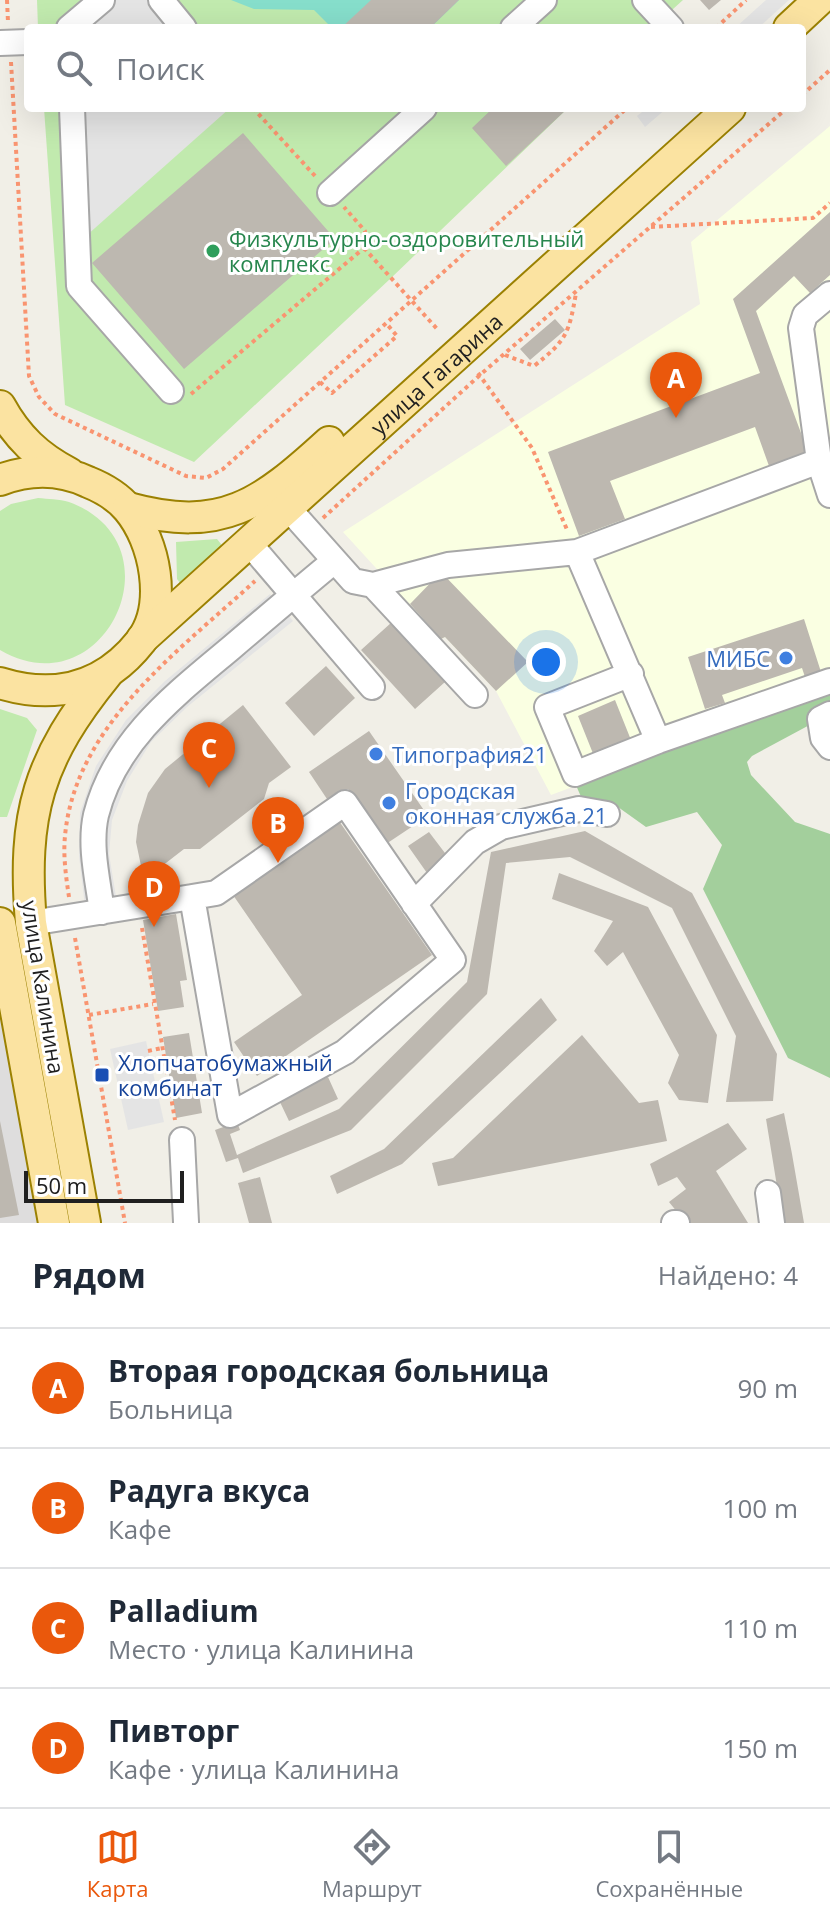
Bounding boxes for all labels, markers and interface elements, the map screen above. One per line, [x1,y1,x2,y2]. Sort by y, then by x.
search box [24,24,806,112]
icon: search [52,46,96,90]
text: Поиск [116,48,205,89]
place label: Физкультурно-оздоровительный комплекс [229,223,584,278]
marker: Физкультурно-оздоровительный комплекс [204,242,222,260]
street label: улица Гагарина [363,306,508,441]
pin: A [650,352,702,418]
your location [526,642,566,682]
place label: МИБС [706,643,770,673]
marker: МИБС [777,649,795,667]
pin: C [183,722,235,788]
place label: Типография21 [392,739,547,769]
marker: Типография21 [367,745,385,763]
place label: Городская оконная служба 21 [405,775,607,830]
marker: Городская оконная служба 21 [380,794,398,812]
pin: B [252,797,304,863]
pin: D [128,861,180,927]
street label: улица Калинина [15,898,73,1076]
place label: Хлопчатобумажный комбинат [118,1047,333,1102]
marker: Хлопчатобумажный комбинат [93,1066,111,1084]
scale bar [24,1167,184,1203]
text: 50 m [36,1170,87,1200]
text: Рядом [32,1252,146,1298]
text: Найдено: 4 [658,1257,798,1293]
text: Вторая городская больница [108,1350,549,1391]
text: A [49,1370,67,1406]
text: 90 m [737,1370,798,1406]
text: Больница [108,1391,233,1427]
text: Радуга вкуса [108,1470,310,1511]
text: B [49,1490,67,1526]
text: 100 m [723,1490,798,1526]
text: Кафе [108,1511,172,1547]
text: Palladium [108,1590,259,1631]
text: C [50,1610,66,1646]
text: 110 m [723,1610,798,1646]
text: Место · улица Калинина [108,1631,414,1667]
text: Пивторг [108,1710,239,1751]
text: D [48,1730,68,1766]
text: 150 m [723,1730,798,1766]
text: Кафе · улица Калинина [108,1751,399,1787]
tab: Карта [87,1825,148,1903]
tab: Маршрут [322,1825,422,1903]
tab: Сохранённые [596,1825,743,1903]

